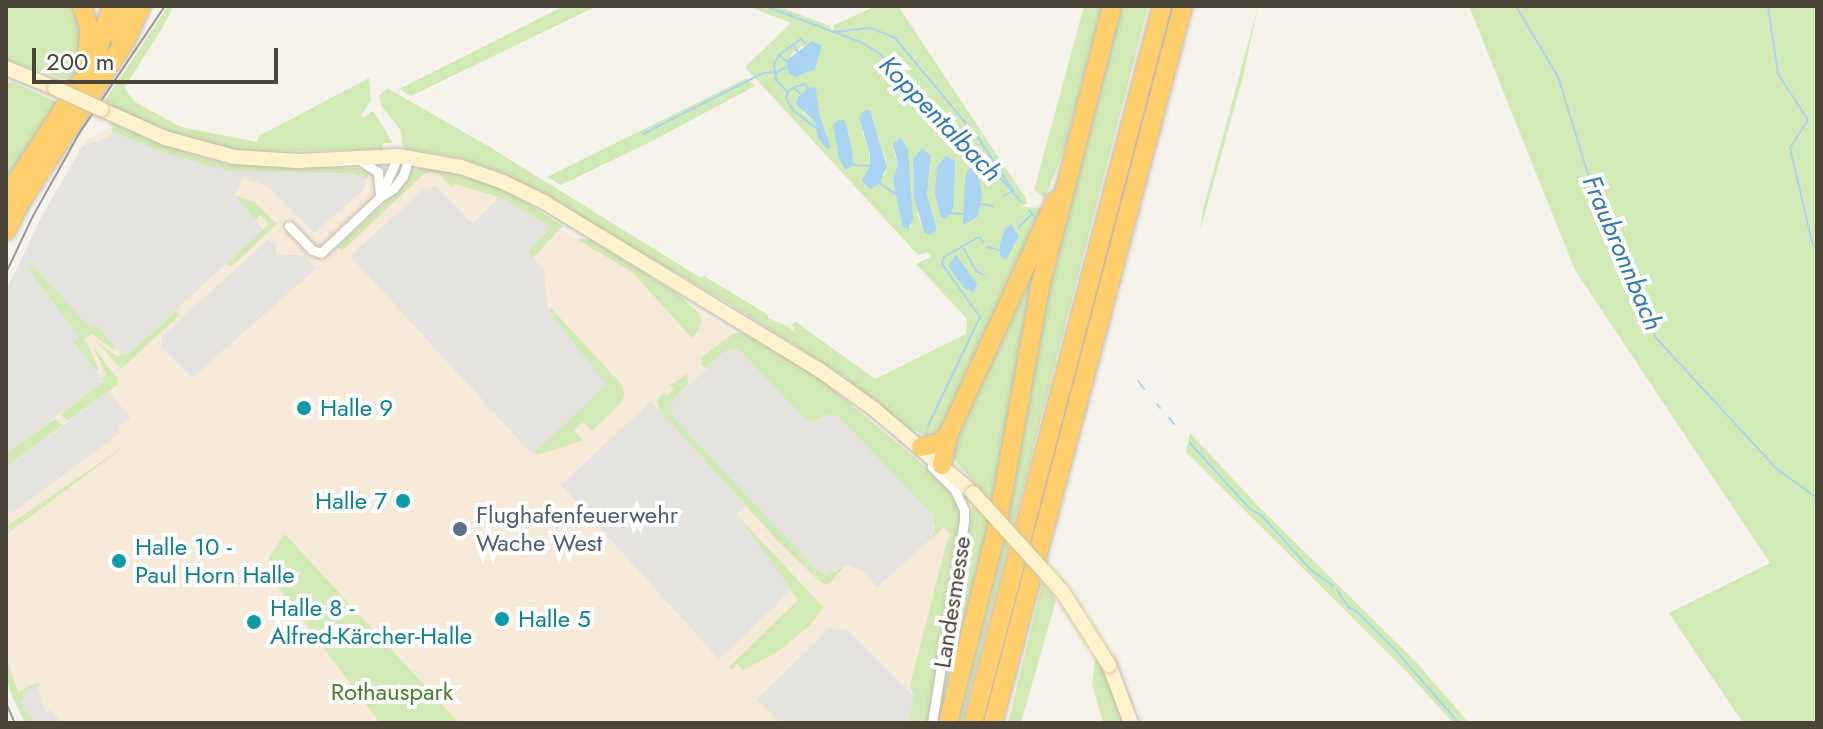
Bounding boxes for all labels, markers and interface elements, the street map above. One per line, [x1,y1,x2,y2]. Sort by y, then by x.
scale bar [36,32,282,82]
text: 200 m [46,44,114,79]
water label: Koppentalbach [872,50,1008,188]
water label: Fraubronnbach [1575,171,1669,335]
place label: Halle 9 [320,394,393,422]
marker: Halle 9 [295,399,313,417]
place label: Halle 7 [315,487,387,515]
marker: Halle 7 [394,492,412,510]
place label: Flughafenfeuerwehr Wache West [476,501,678,557]
marker: Flughafenfeuerwehr Wache West [451,520,469,538]
place label: Halle 10 - Paul Horn Halle [135,533,295,589]
street label: Landesmesse [927,534,977,670]
marker: Halle 10 - Paul Horn Halle [110,552,128,570]
place label: Halle 8 - Alfred-Kärcher-Halle [270,594,472,650]
place label: Halle 5 [518,605,591,633]
marker: Halle 5 [493,610,511,628]
marker: Halle 8 - Alfred-Kärcher-Halle [245,613,263,631]
park label: Rothauspark [331,678,453,706]

